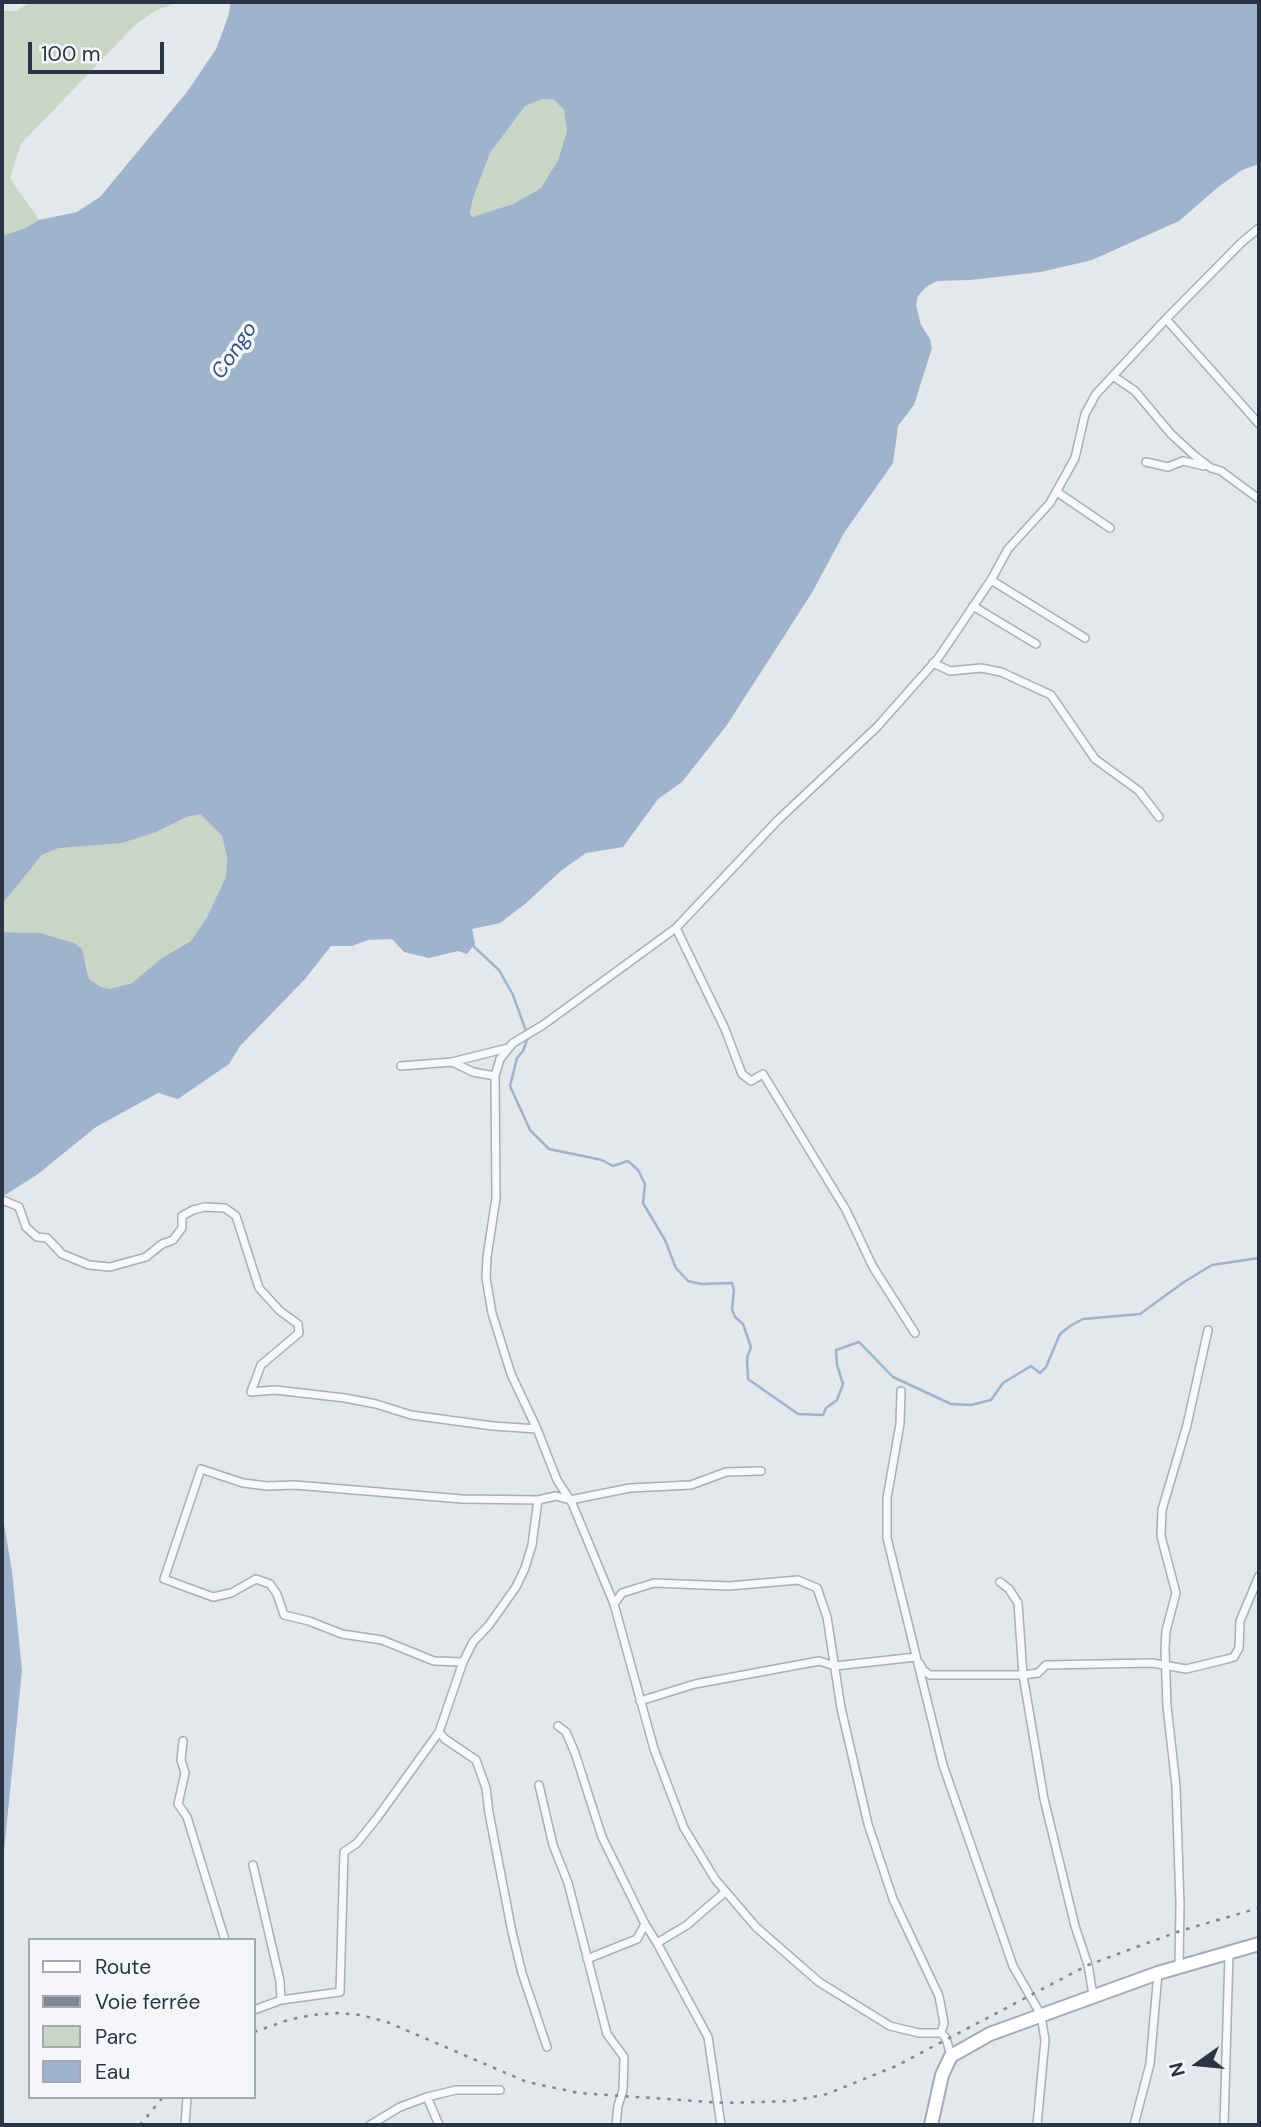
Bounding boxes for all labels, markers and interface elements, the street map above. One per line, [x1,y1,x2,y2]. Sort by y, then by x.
scale bar [32,28,168,72]
text: 100 m [41,40,101,68]
water label: Congo [207,318,263,384]
legend [28,1938,256,2099]
text: Route [95,1953,151,1981]
text: Voie ferrée [95,1988,200,2016]
text: Parc [95,2023,138,2051]
north arrow [1163,2029,1233,2099]
text: Eau [95,2058,130,2086]
text: N [1163,2060,1191,2080]

